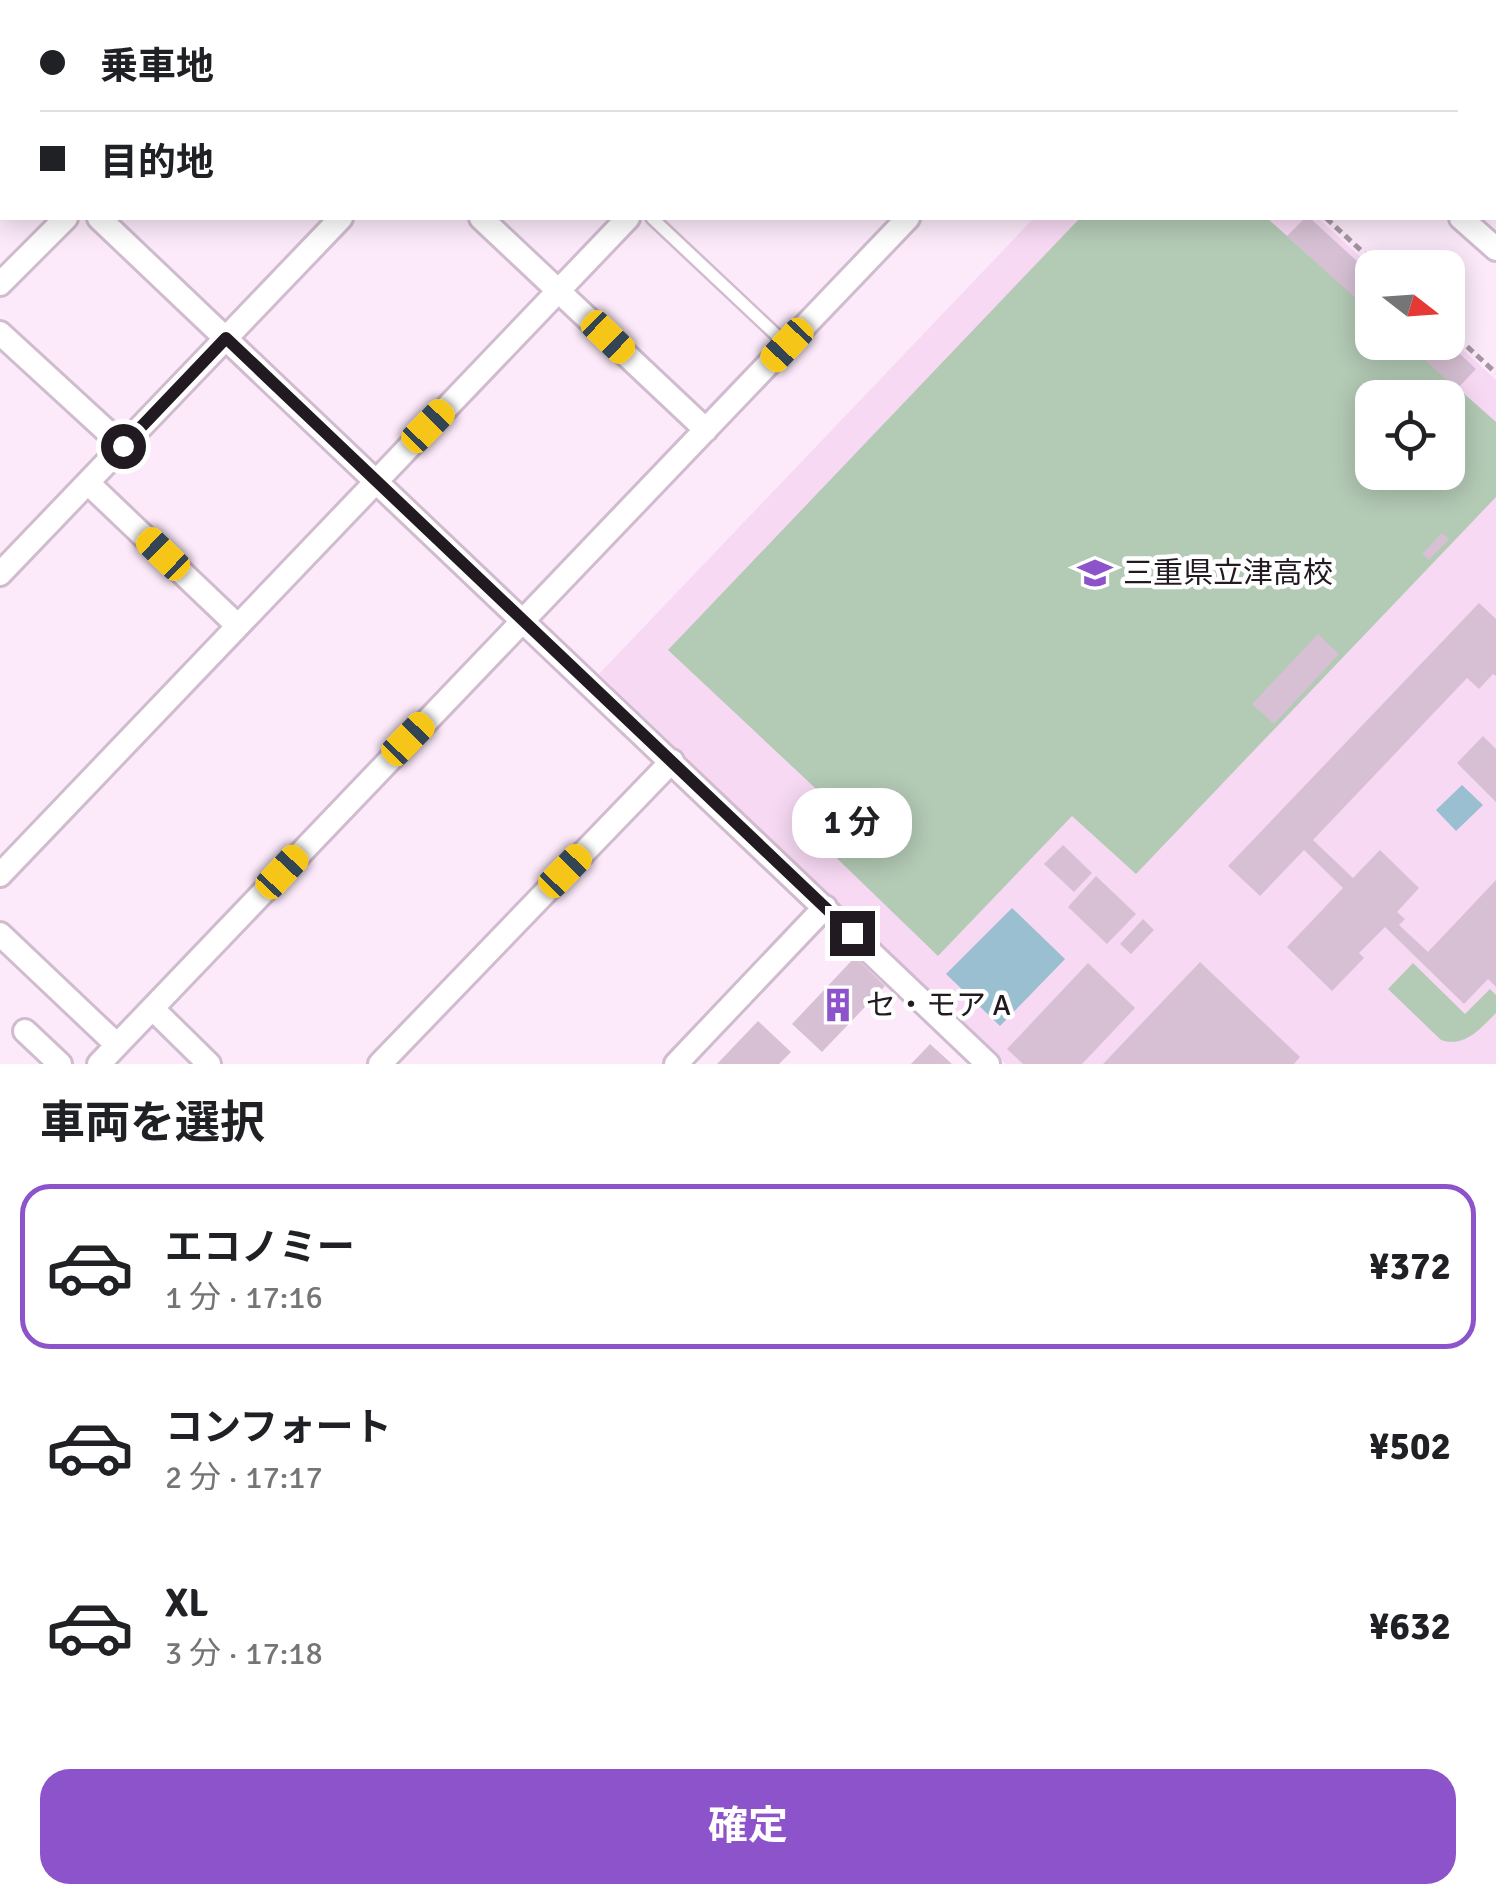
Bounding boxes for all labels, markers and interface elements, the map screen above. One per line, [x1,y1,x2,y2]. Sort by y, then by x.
text: 乗車地 [100,43,214,90]
text: 目的地 [100,139,214,186]
north arrow [1355,250,1465,360]
map controls [1355,250,1465,490]
car [576,305,640,369]
car [756,313,818,377]
button: locate [1355,380,1465,490]
car [396,394,460,458]
route start [101,424,146,469]
car [131,522,195,586]
school or university icon: 三重県立津高校 [1076,554,1114,592]
place label: 三重県立津高校 [1123,555,1333,592]
car [376,707,440,771]
callout: 1 分 [792,788,912,858]
text: 1 分 [824,803,880,842]
car [533,839,597,903]
car [251,840,313,904]
route end [830,911,875,956]
building icon: セ・モア A [819,986,857,1024]
place label: セ・モア A [866,987,1011,1024]
text: 車両を選択 [40,1096,265,1151]
icon: car [45,1222,135,1312]
text: エコノミー [165,1224,355,1271]
text: ¥372 [1369,1243,1451,1290]
text: 1 分 · 17:16 [165,1278,323,1317]
icon: car [45,1402,135,1492]
text: コンフォート [165,1404,392,1451]
text: ¥502 [1369,1423,1451,1470]
text: 2 分 · 17:17 [165,1458,323,1497]
text: XL [165,1580,208,1627]
icon: car [45,1582,135,1672]
text: ¥632 [1369,1603,1451,1650]
text: 3 分 · 17:18 [165,1634,323,1673]
button: 確定 [40,1769,1456,1884]

